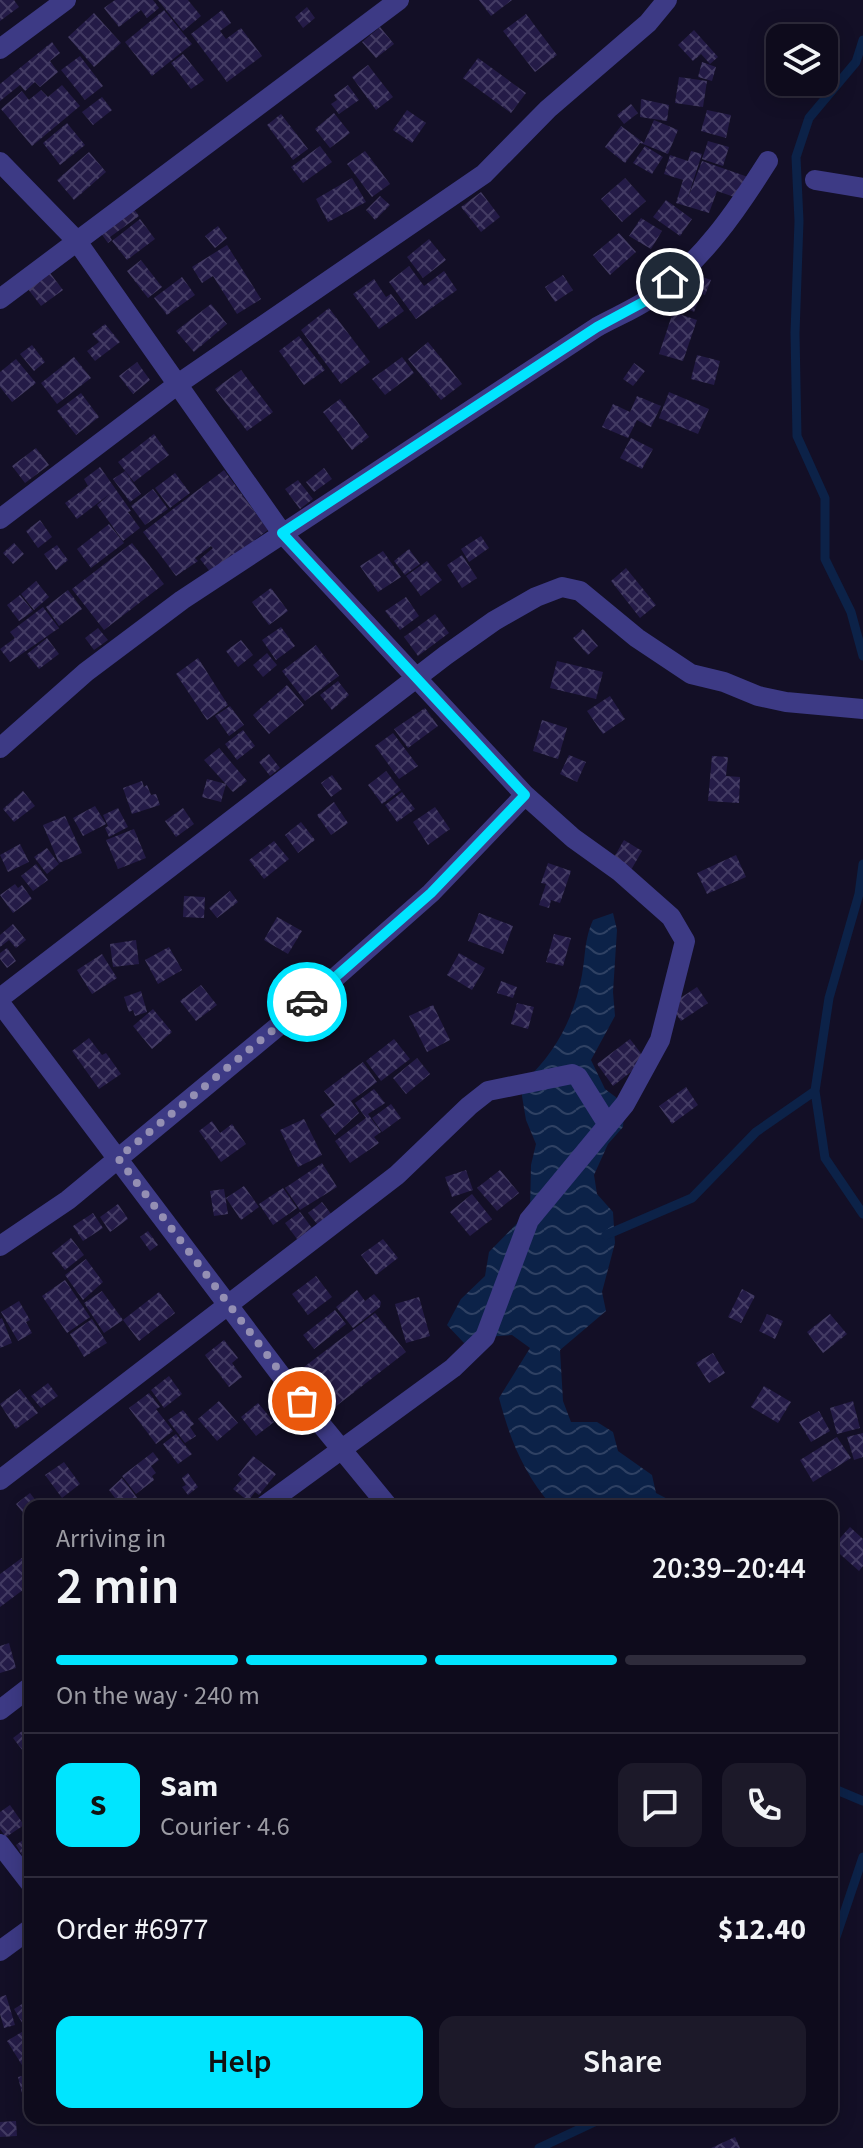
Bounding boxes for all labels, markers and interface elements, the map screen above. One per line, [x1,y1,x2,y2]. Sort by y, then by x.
map controls [766,24,838,96]
button: layers [766,24,838,96]
pin [636,248,704,316]
icon: home [648,260,692,304]
courier [267,962,347,1042]
icon: car [285,980,329,1024]
pin [268,1367,336,1435]
icon: bag [280,1379,324,1423]
text: Arriving in [56,1520,166,1557]
text: 20:39–20:44 [652,1547,806,1590]
text: 2 min [56,1550,180,1624]
text: On the way · 240 m [56,1677,260,1714]
button: chat [618,1763,702,1847]
button: phone [722,1763,806,1847]
text: Sam [160,1765,218,1808]
text: S [90,1784,106,1827]
text: Courier · 4.6 [160,1808,290,1845]
text: Order #6977 [56,1908,209,1951]
text: $12.40 [718,1908,806,1951]
button: Help [56,2016,423,2108]
button: Share [439,2016,806,2108]

